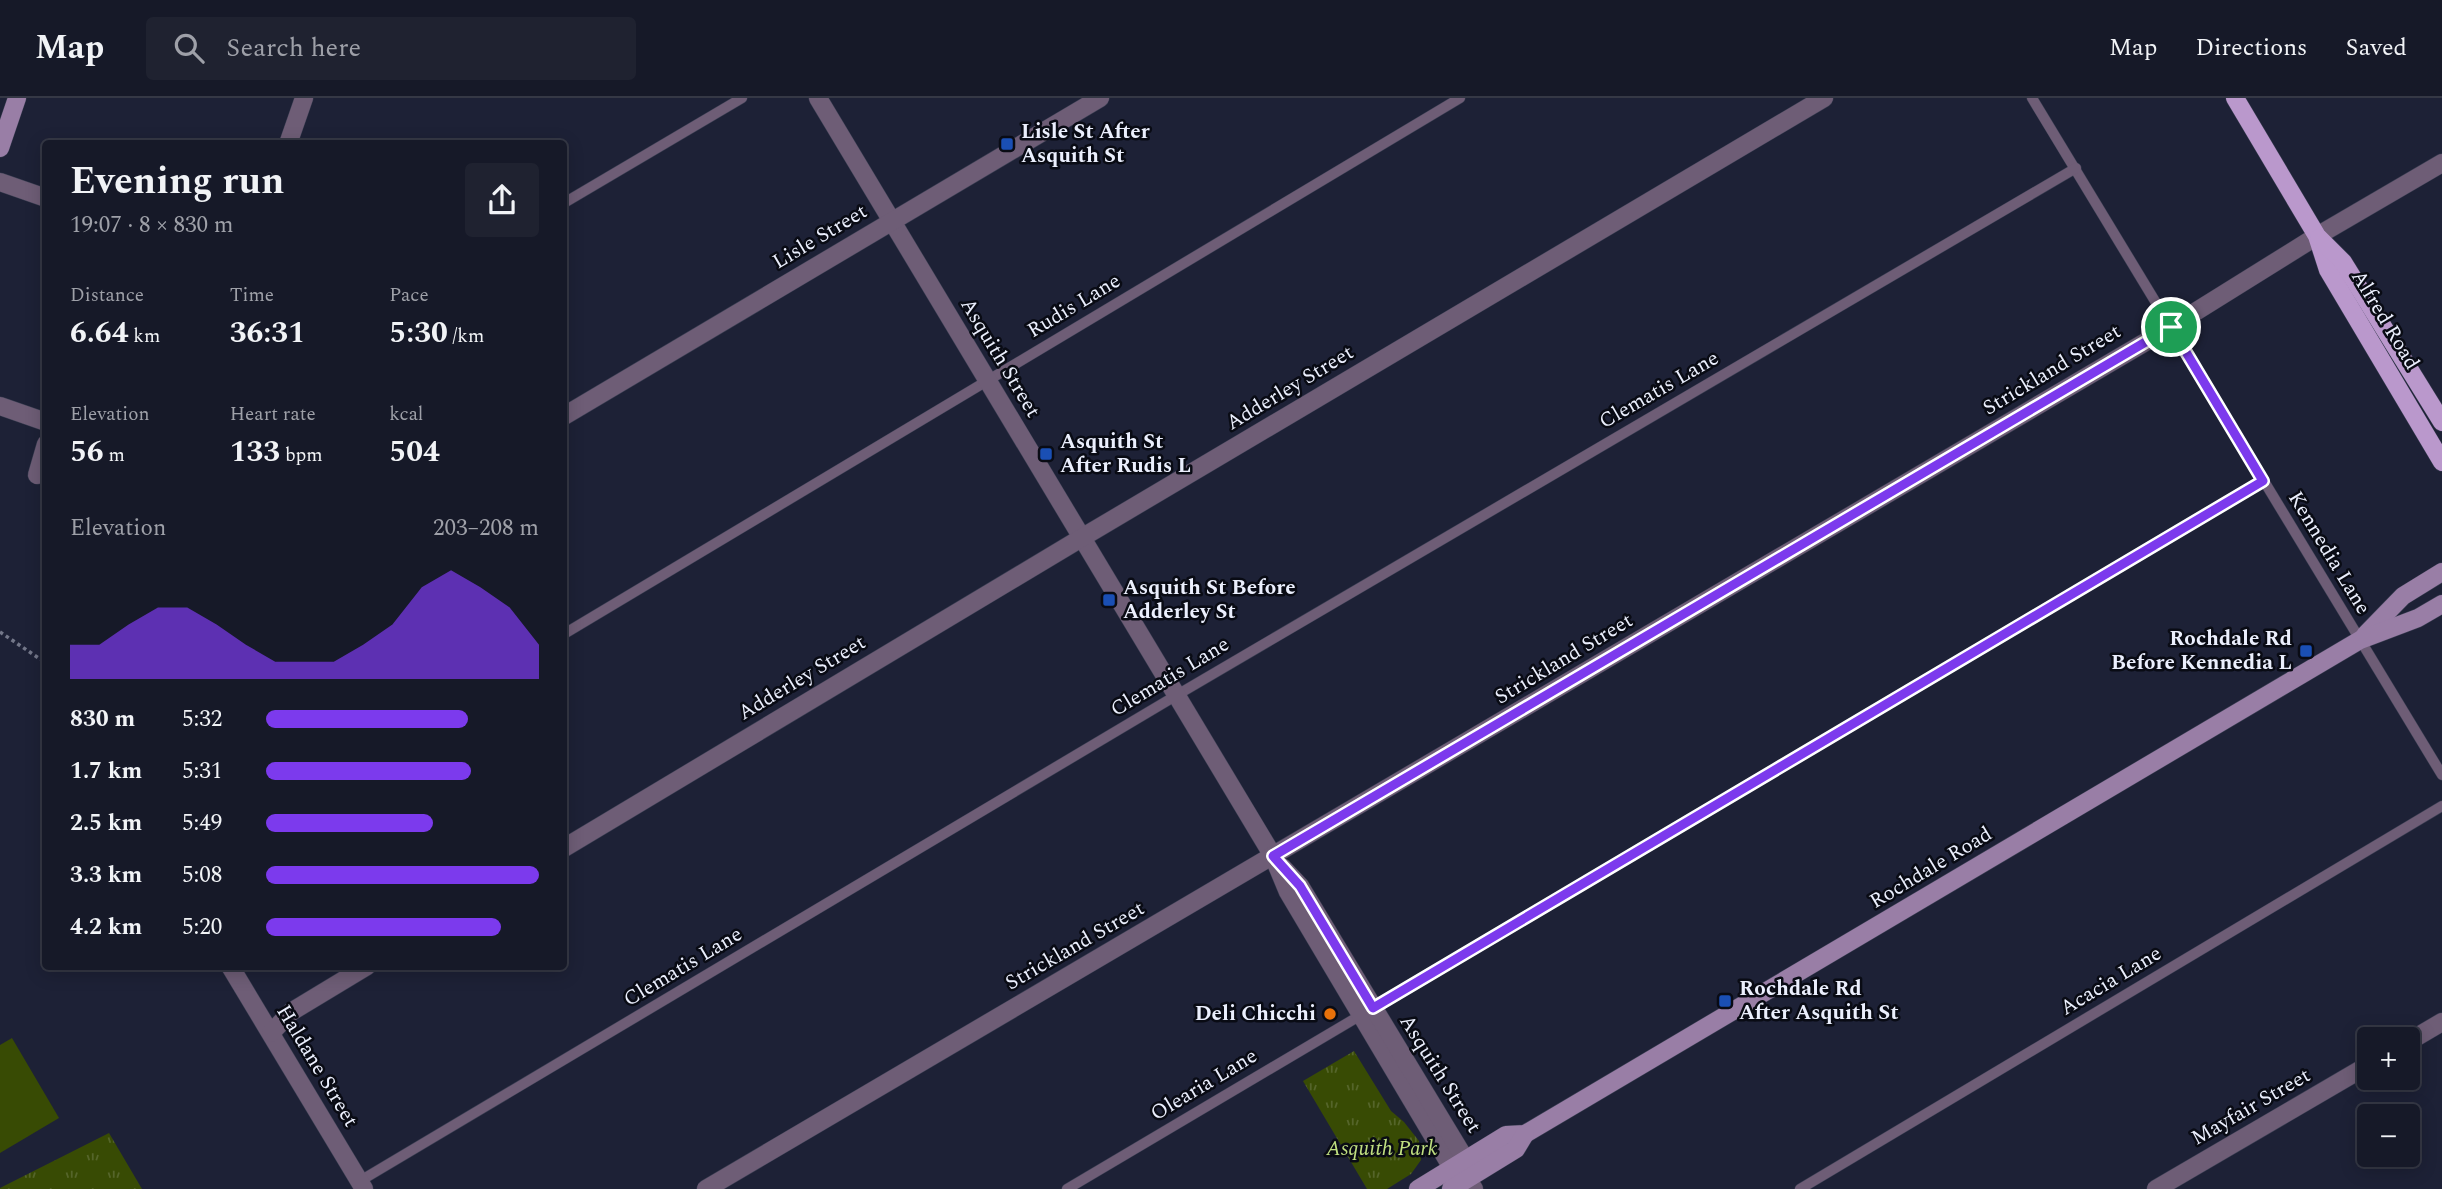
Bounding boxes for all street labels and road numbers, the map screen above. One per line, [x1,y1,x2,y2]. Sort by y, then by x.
street label: Lisle Street [766,196,874,278]
street label: Alfred Road [2343,264,2427,376]
street label: Rudis Lane [1021,265,1127,347]
street label: Asquith Street [952,292,1048,424]
street label: Strickland Street [1977,316,2127,424]
street label: Adderley Street [1220,337,1360,439]
street label: Clematis Lane [1593,343,1725,437]
street label: Kennedia Lane [2279,485,2379,621]
street label: Strickland Street [1489,605,1639,713]
street label: Adderley Street [732,627,872,729]
street label: Clematis Lane [1104,629,1236,725]
street label: Rochdale Road [1863,819,1999,917]
street label: Strickland Street [999,893,1151,999]
street label: Clematis Lane [617,919,749,1015]
street label: Acacia Lane [2054,938,2168,1024]
street label: Haldane Street [268,999,366,1133]
street label: Asquith Street [1391,1008,1489,1140]
street label: Olearia Lane [1144,1040,1264,1130]
street label: Mayfair Street [2185,1060,2317,1154]

